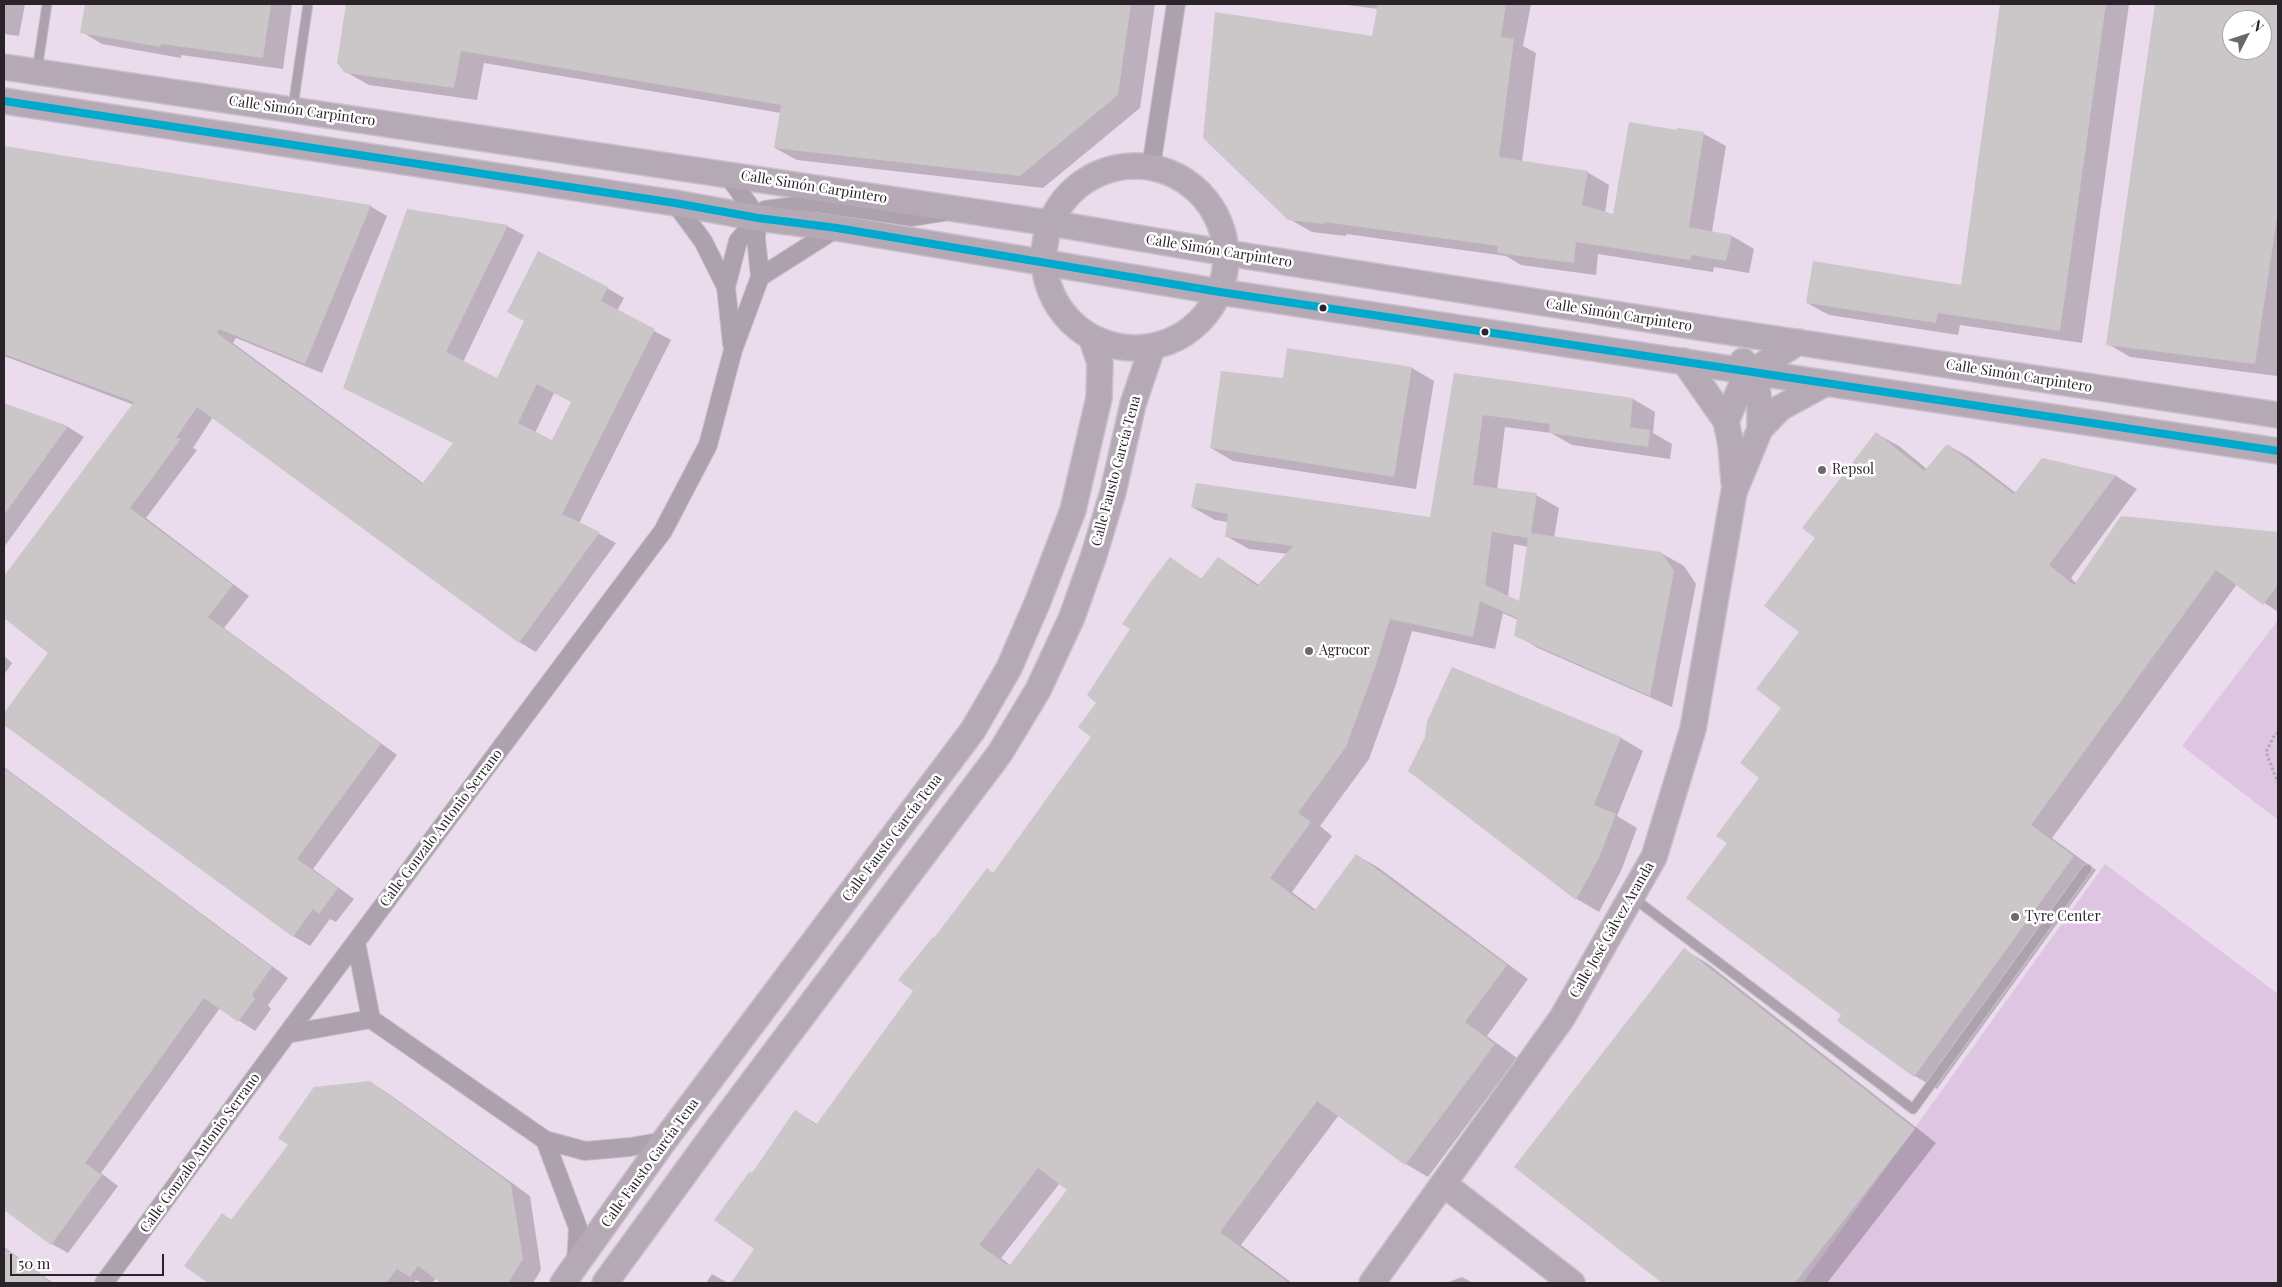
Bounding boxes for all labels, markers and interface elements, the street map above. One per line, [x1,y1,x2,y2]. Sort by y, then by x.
north arrow [2222,10,2272,60]
text: N [2247,15,2268,36]
street label: Calle Simón Carpintero [228,92,376,130]
street label: Calle Simón Carpintero [740,167,888,207]
street label: Calle Simón Carpintero [1145,231,1293,271]
street label: Calle Simón Carpintero [1545,295,1693,335]
unlabelled marker [1318,303,1328,313]
unlabelled marker [1480,327,1490,337]
street label: Calle Simón Carpintero [1945,356,2093,396]
street label: Calle Fausto García Tena [1088,394,1144,548]
place label: Repsol [1832,462,1874,478]
marker: Repsol [1816,464,1828,476]
place label: Agrocor [1319,643,1370,659]
marker: Agrocor [1303,645,1315,657]
street label: Calle Gonzalo Antonio Serrano [376,746,506,910]
street label: Calle Fausto García Tena [839,771,945,905]
street label: Calle José Gálvez Aranda [1566,859,1658,1001]
place label: Tyre Center [2025,909,2101,925]
marker: Tyre Center [2009,911,2021,923]
street label: Calle Gonzalo Antonio Serrano [136,1070,264,1236]
street label: Calle Fausto García Tena [598,1095,702,1231]
scale bar [12,1244,166,1276]
text: 50 m [18,1253,50,1273]

